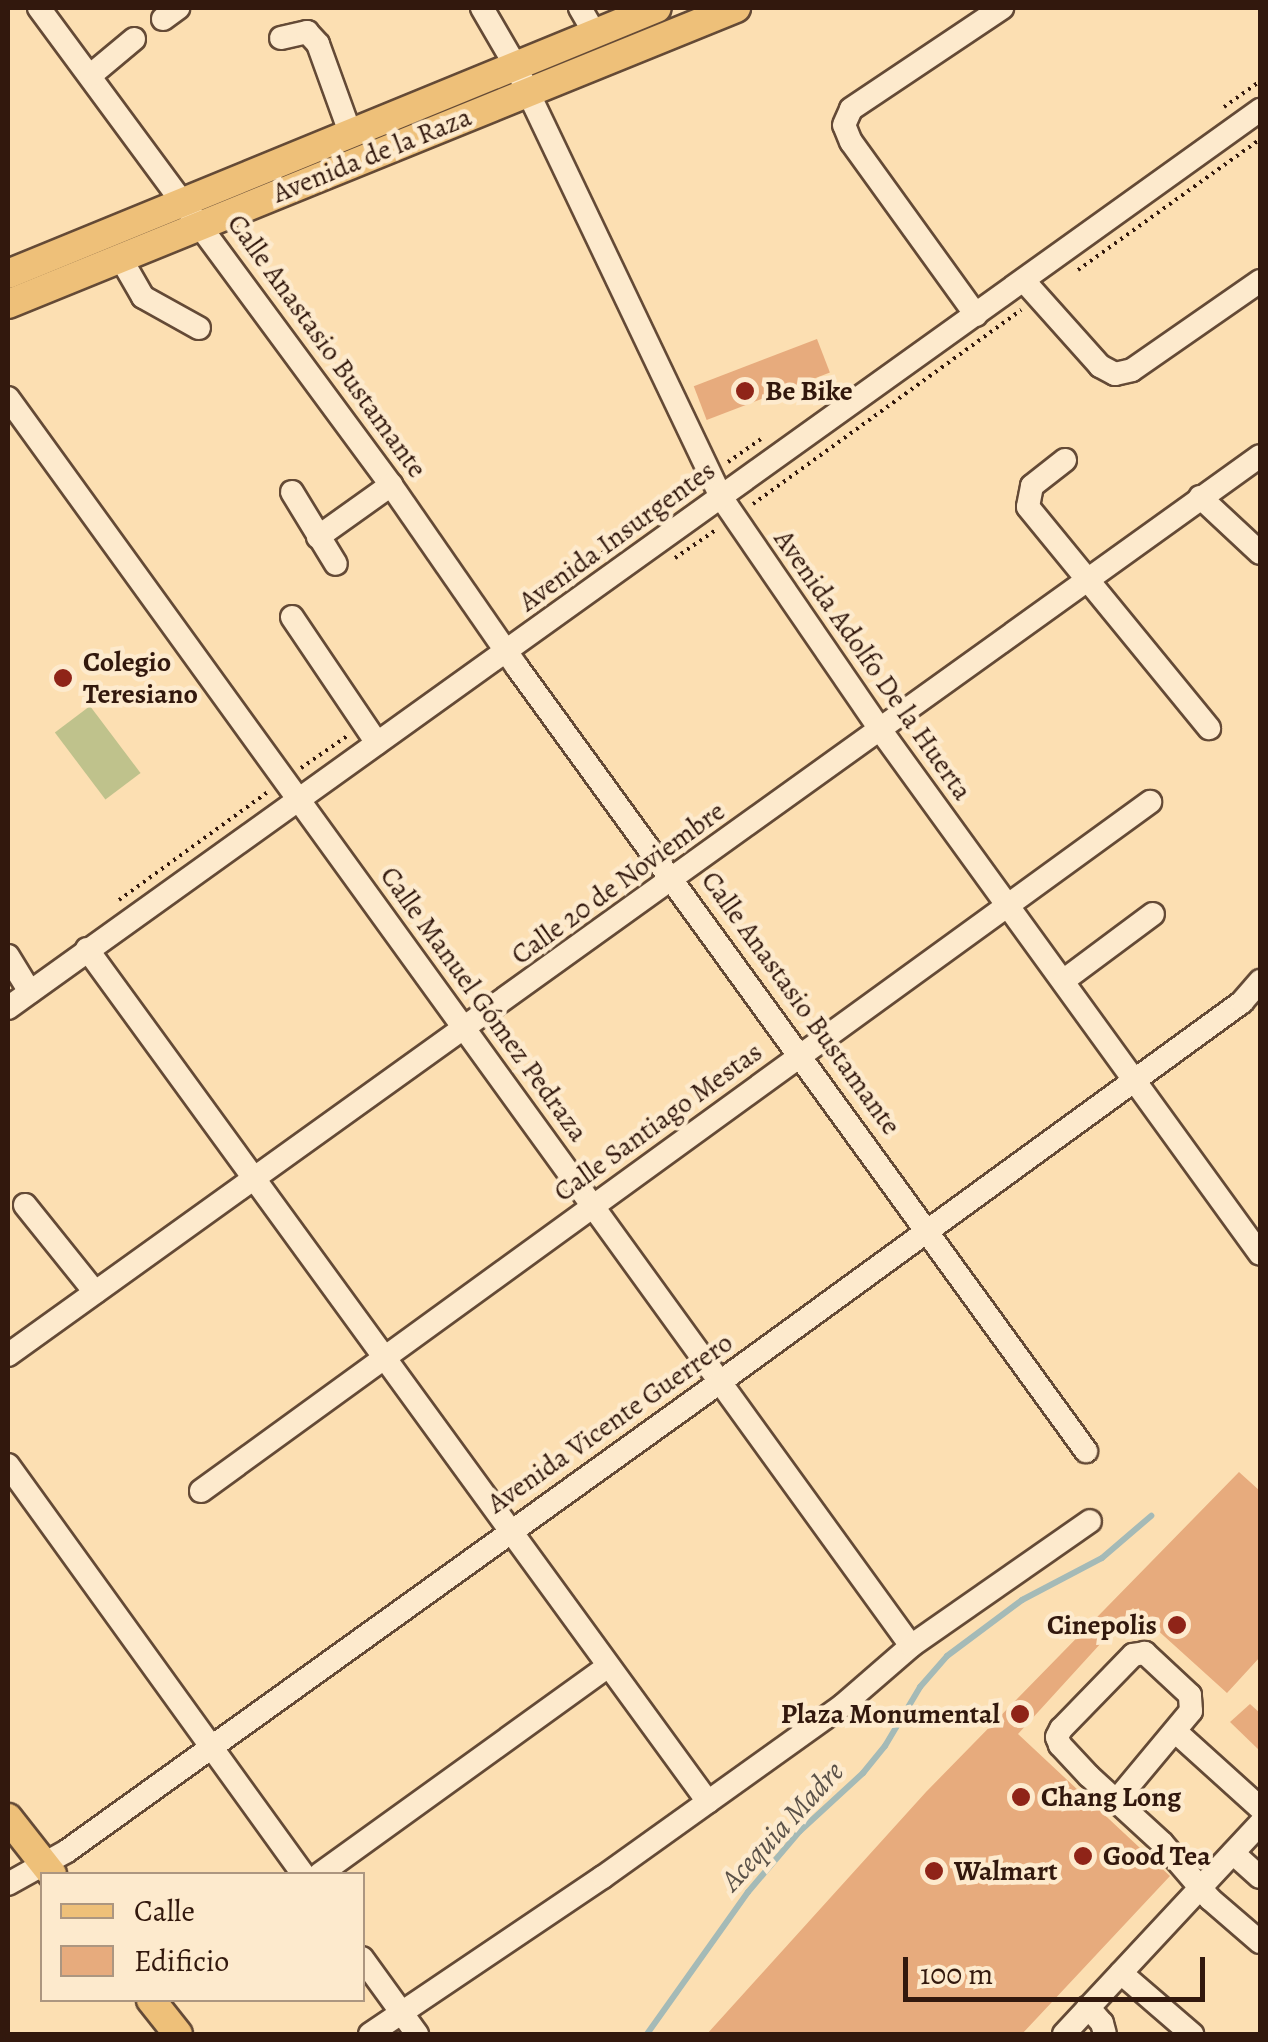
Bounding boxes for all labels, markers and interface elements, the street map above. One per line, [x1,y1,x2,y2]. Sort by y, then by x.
street label: Avenida de la Raza [268,100,476,210]
street label: Calle Anastasio Bustamante [220,208,434,484]
place label: Be Bike [765,374,853,408]
marker: Be Bike [734,380,756,402]
street label: Avenida Insurgentes [512,453,722,619]
street label: Avenida Adolfo De la Huerta [767,523,979,807]
place label: Colegio Teresiano [83,645,198,711]
marker: Colegio Teresiano [52,667,74,689]
street label: Calle 20 de Noviembre [505,794,731,972]
street label: Calle Manuel Gómez Pedraza [373,860,595,1148]
street label: Calle Anastasio Bustamante [694,865,908,1141]
street label: Calle Santiago Mestas [547,1035,769,1209]
street label: Avenida Vicente Guerrero [481,1326,739,1520]
place label: Cinepolis [1047,1608,1157,1642]
marker: Cinepolis [1166,1614,1188,1636]
place label: Plaza Monumental [781,1697,1000,1731]
marker: Plaza Monumental [1009,1703,1031,1725]
water label: Acequia Madre [713,1754,851,1898]
place label: Chang Long [1041,1780,1181,1814]
marker: Chang Long [1010,1786,1032,1808]
place label: Good Tea [1103,1839,1211,1873]
marker: Good Tea [1072,1845,1094,1867]
place label: Walmart [954,1854,1058,1888]
marker: Walmart [923,1860,945,1882]
legend [40,1872,365,2002]
text: Calle [134,1891,195,1931]
scale bar [908,1937,1210,1999]
text: Edificio [134,1941,229,1981]
text: 100 m [920,1954,993,1994]

